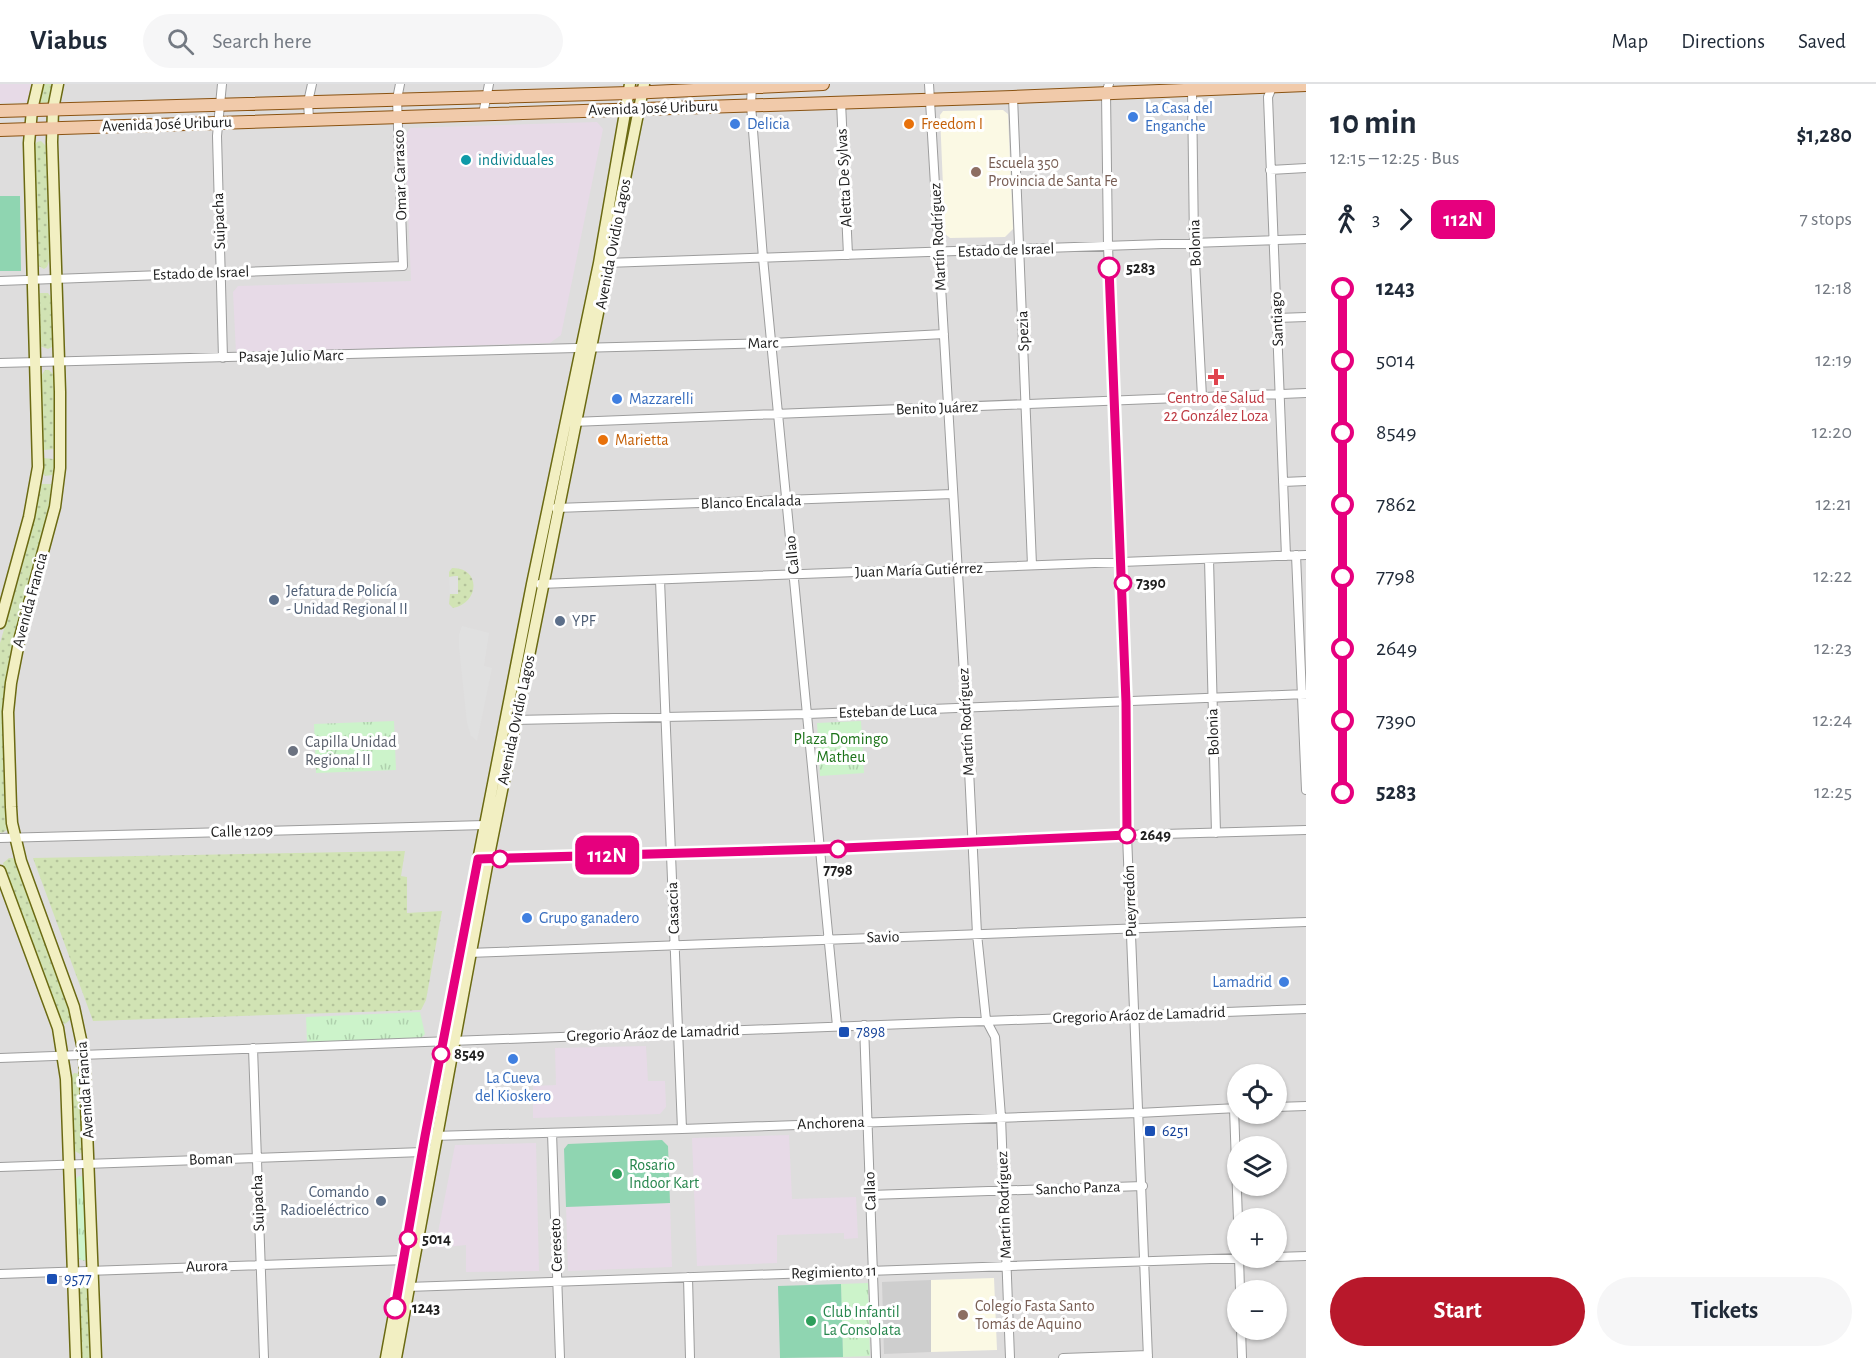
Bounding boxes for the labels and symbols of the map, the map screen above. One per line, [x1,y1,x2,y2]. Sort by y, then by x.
street label: Avenida José Uriburu [588,98,718,118]
place label: La Casa del Enganche [1145,100,1213,134]
marker: La Casa del Enganche [1126,110,1140,124]
street label: Avenida José Uriburu [102,114,232,134]
place label: Delicia [747,116,790,132]
place label: Freedom I [921,116,983,132]
marker: Delicia [728,117,742,131]
marker: Freedom I [902,117,916,131]
street label: Aletta De Sylvas [833,128,856,228]
street label: Omar Carrasco [390,129,410,221]
place label: individuales [478,152,554,168]
marker: individuales [459,153,473,167]
place label: Escuela 350 Provincia de Santa Fe [988,155,1118,189]
marker: Escuela 350 Provincia de Santa Fe [969,165,983,179]
street label: Avenida Ovidio Lagos [593,177,633,311]
street label: Martín Rodríguez [927,182,949,291]
street label: Suipacha [210,192,228,250]
street label: Bolonia [1186,219,1204,267]
street label: Estado de Israel [957,240,1055,260]
marker: 5283 [1098,257,1120,279]
place label: 5283 [1126,260,1155,276]
street label: Estado de Israel [152,263,250,283]
street label: Santiago [1268,291,1286,347]
street label: Spezia [1014,310,1032,352]
street label: Marc [747,334,779,352]
street label: Pasaje Julio Marc [238,347,344,366]
marker: Centro de Salud 22 González Loza [1207,368,1225,386]
place label: Centro de Salud 22 González Loza [1163,390,1269,424]
place label: Mazzarelli [629,391,694,407]
marker: Mazzarelli [610,392,624,406]
street label: Benito Juárez [895,399,979,417]
place label: Marietta [615,432,669,448]
marker: Marietta [596,433,610,447]
street label: Blanco Encalada [700,492,802,512]
street label: Callao [782,535,802,575]
street label: Avenida Francia [10,551,50,649]
street label: Juan María Gutiérrez [855,560,984,580]
marker: 7390 [1114,574,1132,592]
place label: 7390 [1136,575,1166,591]
place label: Jefatura de Policía - Unidad Regional II [286,583,408,617]
marker: Jefatura de Policía - Unidad Regional II [267,593,281,607]
place label: YPF [572,613,597,629]
marker: YPF [553,614,567,628]
street label: Avenida Ovidio Lagos [494,654,538,786]
street label: Martín Rodríguez [955,667,977,776]
street label: Esteban de Luca [838,701,938,721]
street label: Bolonia [1204,708,1222,756]
park label: Plaza Domingo Matheu [794,731,889,765]
place label: Capilla Unidad Regional II [305,734,396,768]
marker: Capilla Unidad Regional II [286,744,300,758]
street label: Calle 1209 [211,822,273,840]
marker: 2649 [1118,826,1136,844]
place label: 2649 [1140,827,1171,843]
line badge: 112N [565,836,649,874]
marker: 7798 [829,840,847,858]
unlabelled marker [491,850,509,868]
place label: 7798 [823,862,853,878]
street label: Pueyrredón [1121,865,1140,937]
street label: Casaccia [664,881,682,935]
place label: Grupo ganadero [539,910,640,926]
marker: Grupo ganadero [520,911,534,925]
street label: Savio [866,928,900,946]
place label: Lamadrid [1212,974,1272,990]
marker: Lamadrid [1277,975,1291,989]
street label: Gregorio Aráoz de Lamadrid [1052,1004,1226,1026]
street label: Gregorio Aráoz de Lamadrid [566,1022,740,1044]
place label: 7898 [856,1024,885,1040]
marker: 7898 [837,1025,851,1039]
street label: Avenida Francia [74,1041,96,1139]
marker: 8549 [432,1045,450,1063]
place label: 8549 [454,1046,485,1062]
marker: La Cueva del Kioskero [506,1052,520,1066]
place label: La Cueva del Kioskero [475,1070,551,1104]
street label: Anchorena [797,1114,865,1132]
place label: 6251 [1162,1123,1189,1139]
marker: 6251 [1143,1124,1157,1138]
street label: Boman [189,1150,233,1168]
street label: Martín Rodríguez [994,1150,1014,1259]
place label: Rosario Indoor Kart [629,1157,699,1191]
marker: Rosario Indoor Kart [610,1167,624,1181]
street label: Callao [861,1171,879,1211]
street label: Suipacha [249,1174,267,1232]
street label: Sancho Panza [1035,1179,1121,1197]
place label: Comando Radioeléctrico [280,1184,369,1218]
marker: Comando Radioeléctrico [374,1194,388,1208]
street label: Cereseto [547,1218,565,1272]
marker: 5014 [399,1230,417,1248]
place label: 5014 [422,1231,451,1247]
street label: Aurora [186,1257,228,1275]
street label: Regimiento 11 [791,1263,877,1281]
place label: 9577 [64,1271,92,1287]
marker: 9577 [45,1272,59,1286]
marker: 1243 [384,1297,406,1319]
place label: Colegio Fasta Santo Tomás de Aquino [975,1298,1095,1332]
place label: 1243 [412,1300,440,1316]
place label: Club Infantil La Consolata [823,1304,901,1338]
marker: Colegio Fasta Santo Tomás de Aquino [956,1308,970,1322]
marker: Club Infantil La Consolata [804,1314,818,1328]

